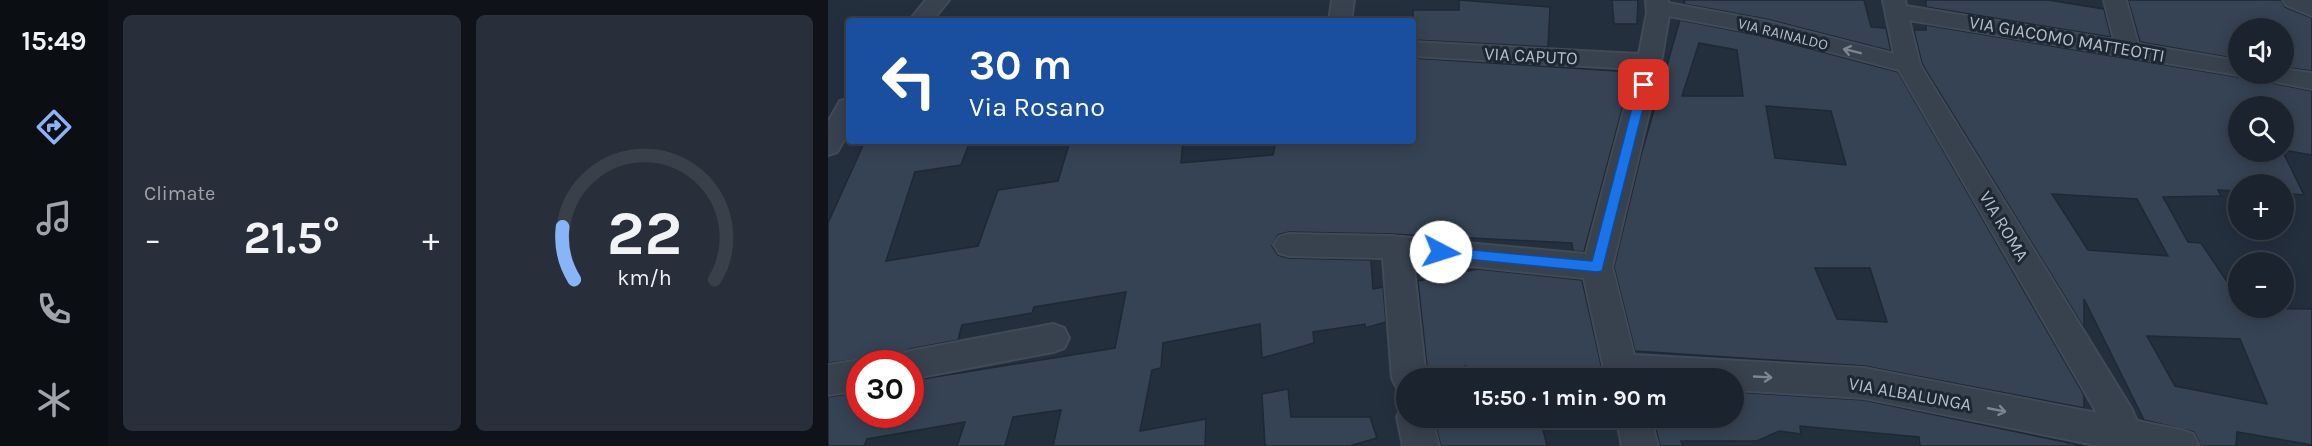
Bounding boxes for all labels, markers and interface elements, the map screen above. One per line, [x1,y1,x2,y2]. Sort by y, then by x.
street label: VIA GIACOMO MATTEOTTI [1967,11,2167,67]
street label: VIA RAINALDO [1736,14,1830,54]
map controls [2228,18,2294,318]
button: sound [2228,18,2294,84]
text: 15:49 [21,25,87,57]
text: 30 m [969,40,1072,90]
icon: left [870,42,948,120]
street label: VIA CAPUTO [1484,43,1578,69]
one-way arrow [1842,45,1862,56]
pin [1618,59,1669,110]
icon: arrive [1627,68,1660,101]
text: Via Rosano [969,91,1105,123]
button: search [2228,96,2294,162]
icon: directions [33,106,75,148]
button: + [2228,174,2294,240]
text: Climate [144,182,215,205]
street label: VIA ROMA [1974,187,2034,265]
icon: music [33,197,75,239]
text: 22 [606,197,682,270]
text: 21.5° [243,212,340,264]
text: − [144,220,161,258]
text: + [422,220,440,258]
position arrow [1409,220,1473,284]
button: − [2228,252,2294,318]
text: km/h [617,265,671,290]
icon: phone [33,288,75,330]
speed limit sign: 30 [846,350,924,428]
one-way arrow [1753,372,1773,383]
street label: VIA ALBALUNGA [1847,372,1973,416]
icon: climate [33,379,75,421]
text: 15:50 · 1 min · 90 m [1473,385,1667,411]
one-way arrow [1987,405,2007,416]

